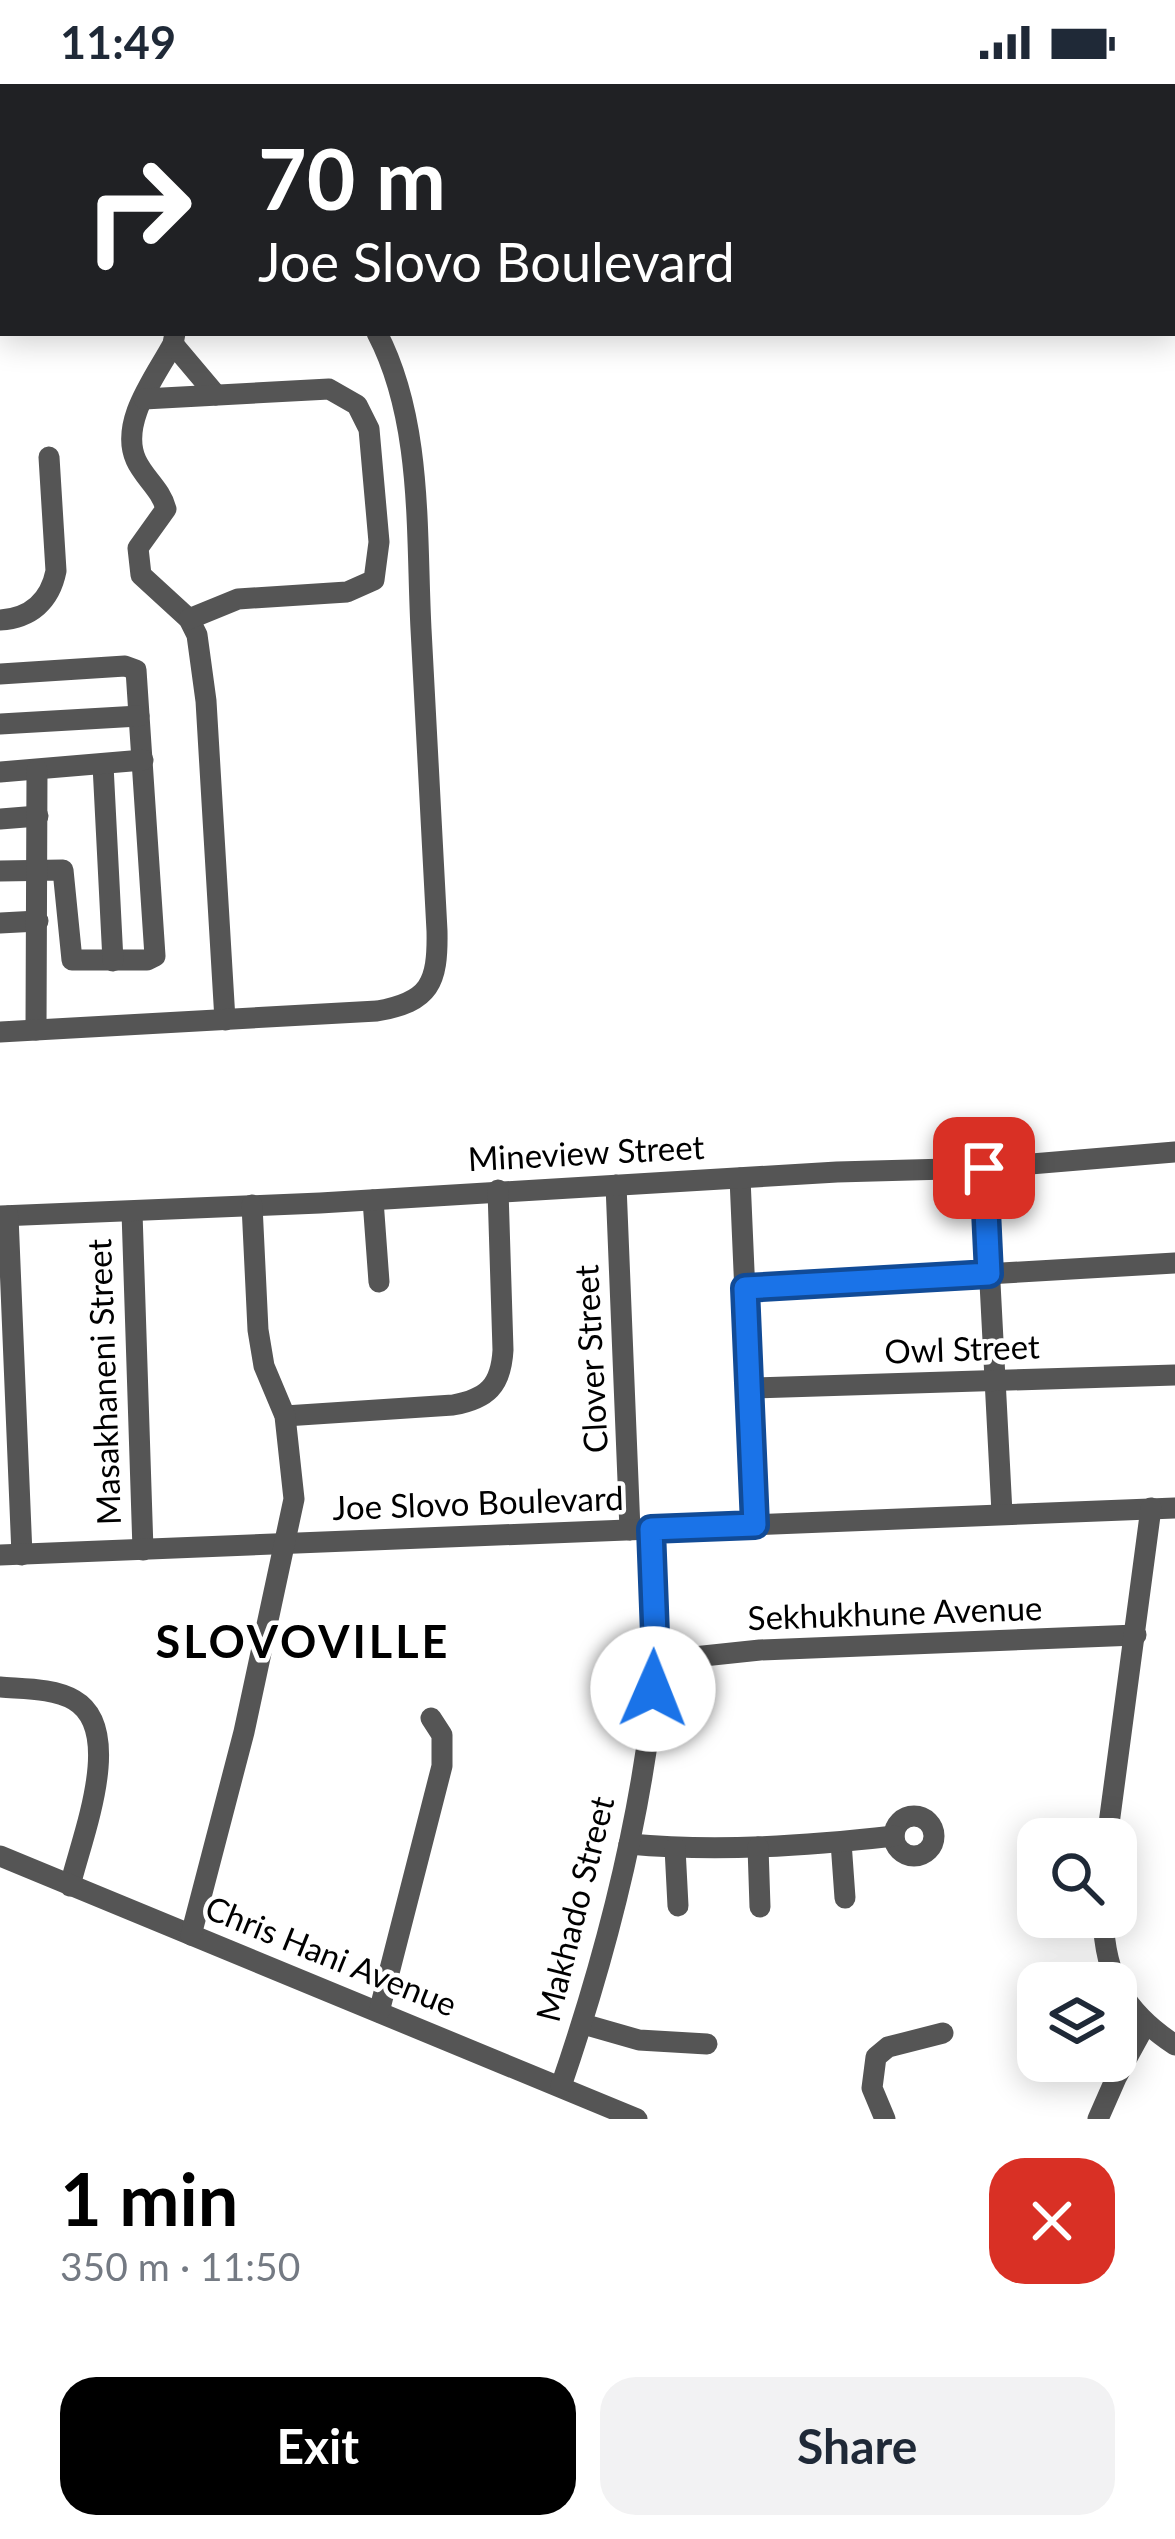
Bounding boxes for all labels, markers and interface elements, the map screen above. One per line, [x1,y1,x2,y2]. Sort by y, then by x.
text: 11:49 [60,15,176,69]
text: 70 m [258,127,446,228]
icon: right [60,132,216,288]
text: Joe Slovo Boulevard [258,229,735,294]
pin [933,1117,1035,1219]
street label: Mineview Street [467,1126,705,1178]
icon: arrive [951,1135,1017,1201]
street label: Masakhaneni Street [78,1238,128,1526]
street label: Clover Street [565,1264,615,1454]
street label: Owl Street [884,1325,1041,1371]
street label: Joe Slovo Boulevard [332,1477,624,1527]
street label: Sekhukhune Avenue [747,1587,1043,1637]
district label: SLOVOVILLE [156,1614,450,1668]
position arrow [590,1626,716,1752]
street label: Makhado Street [527,1792,621,2025]
map controls [1017,1818,1137,2082]
button: search [1017,1818,1137,1938]
street label: Chris Hani Avenue [200,1886,463,2024]
button: layers [1017,1962,1137,2082]
text: 1 min [60,2155,238,2241]
button: close [989,2158,1115,2284]
text: 350 m · 11:50 [60,2243,300,2289]
button: Exit [60,2377,576,2515]
button: Share [600,2377,1115,2515]

